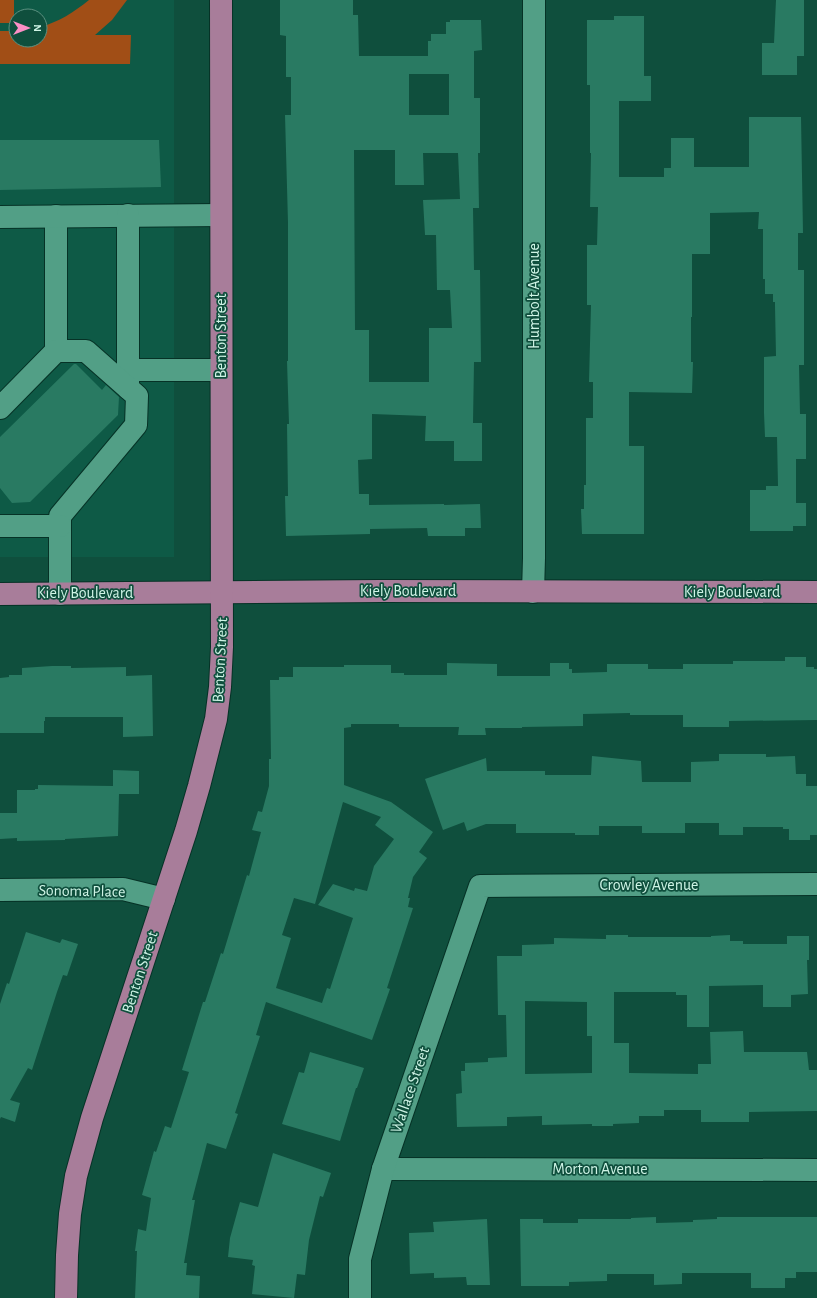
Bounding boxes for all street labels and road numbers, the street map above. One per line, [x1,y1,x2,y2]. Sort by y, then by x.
street label: Humbolt Avenue [526,243,542,349]
street label: Benton Street [213,293,229,379]
street label: Kiely Boulevard [360,583,456,600]
street label: Kiely Boulevard [684,584,780,601]
street label: Kiely Boulevard [37,585,133,602]
street label: Benton Street [210,617,230,703]
street label: Crowley Avenue [599,877,699,894]
street label: Sonoma Place [38,882,126,900]
street label: Benton Street [119,929,161,1015]
street label: Wallace Street [388,1045,432,1135]
street label: Morton Avenue [552,1161,648,1177]

